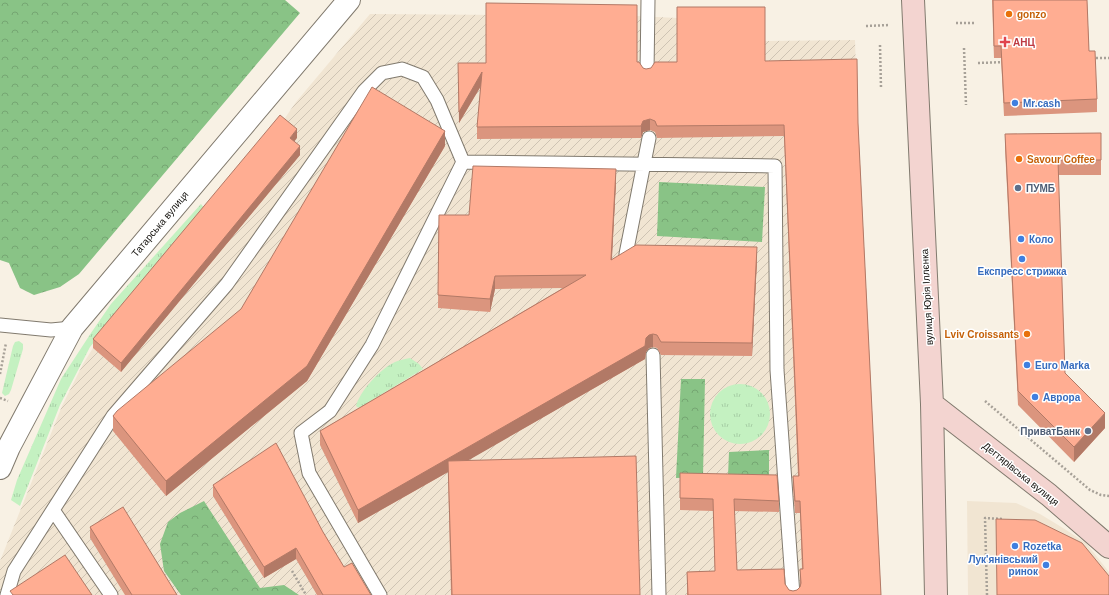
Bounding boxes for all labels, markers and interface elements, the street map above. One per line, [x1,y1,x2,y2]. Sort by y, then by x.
marker: gonzo [1004,9,1014,19]
place label: gonzo [1017,9,1046,20]
marker: АНЦ [1000,37,1010,47]
place label: АНЦ [1013,37,1035,48]
marker: Mr.cash [1010,98,1020,108]
place label: Mr.cash [1023,98,1060,109]
marker: Savour Coffee [1014,154,1024,164]
place label: Savour Coffee [1027,154,1095,165]
marker: ПУМБ [1013,183,1023,193]
place label: ПУМБ [1026,183,1055,194]
street label: Татарська вулиця [129,189,191,259]
marker: Коло [1016,234,1026,244]
place label: Коло [1029,234,1053,245]
street label: вулиця Юрія Іллєнка [919,248,935,345]
marker: Експресс стрижка [1017,254,1027,264]
place label: Експресс стрижка [978,266,1067,277]
place label: Lviv Croissants [945,329,1019,340]
marker: Lviv Croissants [1022,329,1032,339]
marker: Euro Marka [1022,360,1032,370]
place label: Euro Marka [1035,360,1090,371]
marker: Аврора [1030,392,1040,402]
place label: Аврора [1043,392,1081,403]
place label: ПриватБанк [1020,426,1081,437]
marker: ПриватБанк [1083,426,1093,436]
street label: Дегтярівська вулиця [981,440,1061,508]
marker: Rozetka [1010,541,1020,551]
place label: Rozetka [1023,541,1062,552]
place label: Лук'янівський ринок [968,554,1039,577]
marker: Лук'янівський ринок [1041,560,1051,570]

